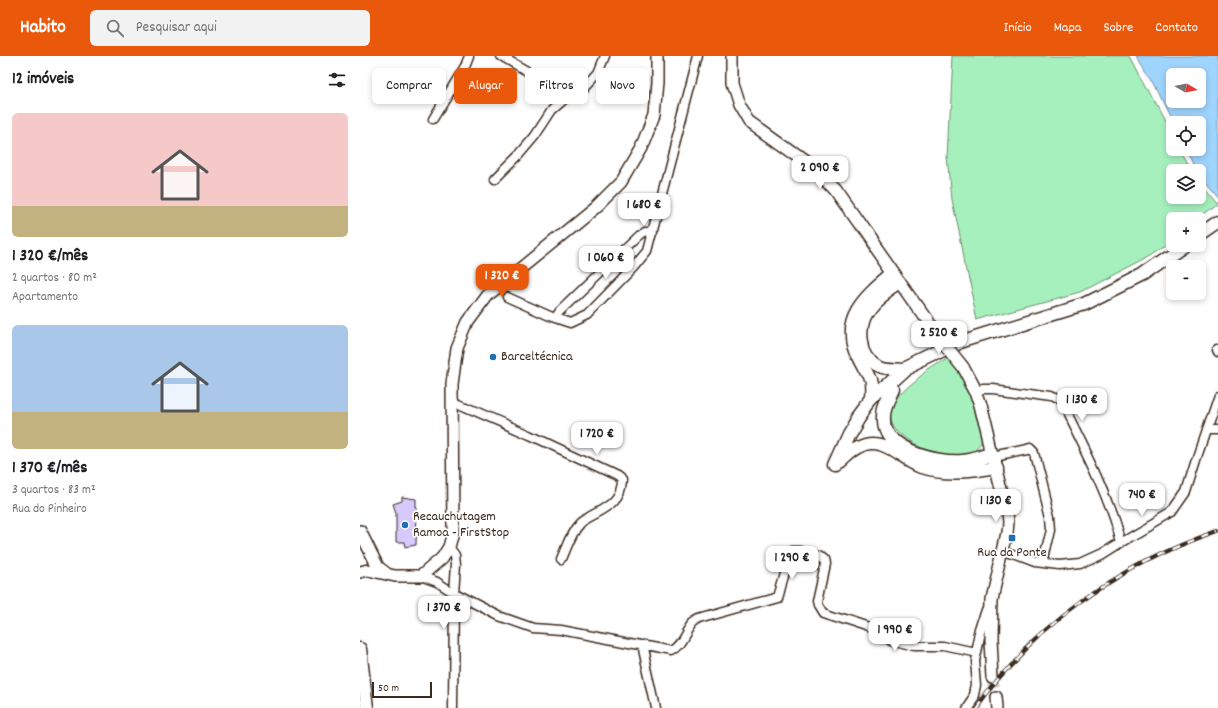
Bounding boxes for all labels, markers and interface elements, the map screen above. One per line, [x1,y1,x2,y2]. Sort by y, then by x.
search box [90,10,370,46]
text: Habito [20,15,66,42]
icon: search [104,17,126,39]
text: Pesquisar aqui [136,17,217,39]
text: Início [1004,18,1032,38]
text: Mapa [1054,18,1081,38]
text: Sobre [1103,18,1133,38]
text: Contato [1155,18,1198,38]
text: 12 imóveis [12,68,74,92]
chip: Comprar [372,68,446,104]
chip: Alugar [454,68,517,104]
chip: Filtros [525,68,588,104]
chip: Novo [596,68,649,104]
north arrow [1166,68,1206,108]
map controls [1166,68,1206,300]
icon: filters [326,69,348,91]
button: locate [1166,116,1206,156]
icon: home [144,139,216,211]
pin: 2 090 € [783,156,857,190]
text: 2 090 € [800,159,840,178]
button: layers [1166,164,1206,204]
pin: 1 680 € [607,193,681,227]
text: 1 680 € [627,196,661,215]
button: + [1166,212,1206,252]
text: 1 320 €/mês [12,245,88,269]
pin: 1 060 € [569,246,643,280]
text: 1 060 € [588,249,624,268]
button: − [1166,260,1206,300]
pin: 1 320 € [465,264,539,298]
text: 1 320 € [485,267,519,286]
text: 2 quartos · 80 m² [12,269,97,288]
text: Apartamento [12,288,78,307]
pin: 2 520 € [902,321,976,355]
text: 2 520 € [920,324,958,343]
place label: Barceltécnica [501,347,573,367]
icon: home [144,351,216,423]
marker: Barceltécnica [488,352,498,362]
pin: 1 130 € [1045,388,1119,422]
text: 1 130 € [1066,391,1098,410]
pin: 1 720 € [560,422,634,456]
text: 1 720 € [580,425,614,444]
text: 1 370 €/mês [12,457,87,481]
text: 3 quartos · 83 m² [12,481,96,500]
pin: 740 € [1114,483,1170,517]
text: 740 € [1128,486,1156,505]
pin: 1 130 € [959,489,1033,523]
text: 1 130 € [980,492,1012,511]
text: Rua do Pinheiro [12,500,87,519]
place label: Recauchutagem Ramoa - FirstStop [413,507,509,543]
marker: Recauchutagem Ramoa - FirstStop [400,520,410,530]
marker: Rua da Ponte [1007,533,1017,543]
place label: Rua da Ponte [977,543,1047,563]
pin: 1 290 € [755,546,829,580]
text: 1 290 € [775,549,809,568]
pin: 1 370 € [407,596,481,630]
text: 1 370 € [427,599,461,618]
pin: 1 990 € [858,618,932,652]
text: 1 990 € [877,621,913,640]
scale bar [372,680,432,699]
text: 50 m [378,681,399,697]

